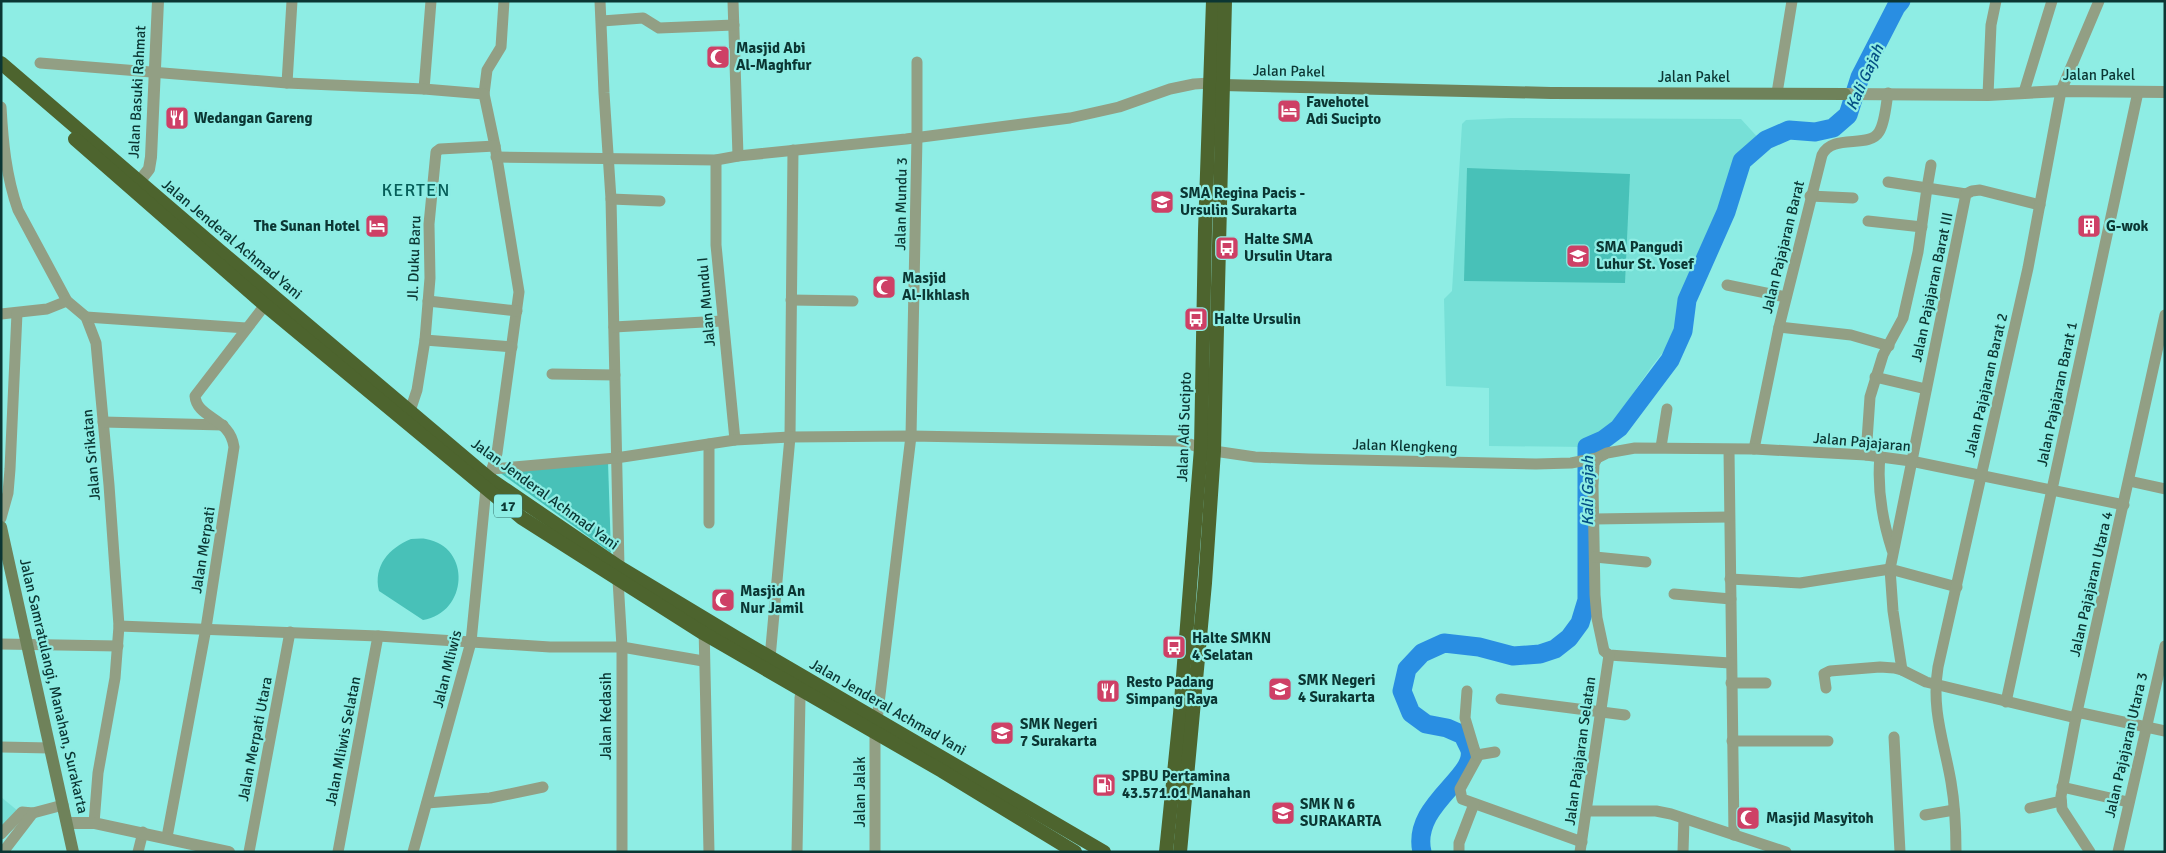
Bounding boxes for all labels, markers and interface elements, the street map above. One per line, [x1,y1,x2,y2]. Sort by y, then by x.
street label: Jalan Basuki Rahmat [125,25,149,159]
place label: Masjid Abi Al-Maghfur [736,39,812,74]
water label: Kali Gajah [1842,40,1889,113]
mosque icon: Masjid Abi Al-Maghfur [705,44,731,70]
street label: Jalan Pakel [1253,61,1325,81]
street label: Jalan Pakel [2063,66,2135,84]
street label: Jalan Pakel [1658,68,1730,86]
place label: Favehotel Adi Sucipto [1306,93,1381,128]
hotel icon: Favehotel Adi Sucipto [1276,98,1302,124]
restaurant icon: Wedangan Gareng [164,105,190,131]
place label: Wedangan Gareng [194,109,313,127]
street label: Jalan Mundu 3 [891,157,911,251]
street label: Jalan Jenderal Achmad Yani [158,175,306,303]
district label: KERTEN [382,179,450,201]
street label: Jalan Pajajaran Barat [1758,179,1808,315]
place label: SMA Regina Pacis - Ursulin Surakarta [1180,184,1306,219]
school or university icon: SMA Regina Pacis - Ursulin Surakarta [1149,189,1175,215]
street label: Jalan Pajajaran Barat III [1907,210,1957,364]
hotel icon: The Sunan Hotel [364,213,390,239]
building icon: G-wok [2076,213,2102,239]
street label: Jl. Duku Baru [404,215,424,301]
place label: The Sunan Hotel [254,217,360,235]
place label: G-wok [2106,217,2149,235]
place label: Halte SMA Ursulin Utara [1244,230,1333,265]
bus stop icon: Halte SMA Ursulin Utara [1214,235,1240,261]
place label: SMA Pangudi Luhur St. Yosef [1596,238,1695,273]
school or university icon: SMA Pangudi Luhur St. Yosef [1565,243,1591,269]
street label: Jalan Mundu I [693,256,719,348]
place label: Masjid Al-Ikhlash [902,269,970,304]
mosque icon: Masjid Al-Ikhlash [871,274,897,300]
bus stop icon: Halte Ursulin [1183,306,1209,332]
place label: Halte Ursulin [1214,310,1301,328]
street label: Jalan Pajajaran Barat 2 [1961,311,2011,459]
street label: Jalan Pajajaran Barat 1 [2033,320,2081,468]
street label: Jalan Adi Sucipto [1173,371,1195,482]
street label: Jalan Srikatan [78,409,104,501]
street label: Jalan Pajajaran [1812,429,1912,455]
street label: Jalan Jenderal Achmad Yani [468,434,622,554]
street label: Jalan Klengkeng [1352,435,1458,457]
water label: Kali Gajah [1578,455,1598,526]
road number: 17 [494,494,522,518]
street label: Jalan Merpati [187,505,219,595]
street label: Jalan Pajajaran Utara 4 [2066,510,2116,658]
street label: Jalan Samratulangi, Manahan, Surakarta [16,557,92,815]
place label: Masjid An Nur Jamil [740,582,805,617]
mosque icon: Masjid An Nur Jamil [710,587,736,613]
street label: Jalan Mliwis [429,628,465,710]
place label: Halte SMKN 4 Selatan [1192,629,1271,664]
bus stop icon: Halte SMKN 4 Selatan [1161,634,1187,660]
street label: Jalan Jenderal Achmad Yani [807,655,969,759]
place label: SMK Negeri 4 Surakarta [1298,671,1375,706]
street label: Jalan Pajajaran Utara 3 [2101,671,2151,819]
street label: Jalan Kedasih [597,672,615,760]
place label: Resto Padang Simpang Raya [1126,673,1218,708]
street label: Jalan Merpati Utara [234,675,276,803]
street label: Jalan Mliwis Selatan [322,675,364,807]
street label: Jalan Pajajaran Selatan [1561,675,1599,827]
school or university icon: SMK Negeri 4 Surakarta [1267,676,1293,702]
restaurant icon: Resto Padang Simpang Raya [1095,678,1121,704]
place label: SMK Negeri 7 Surakarta [1020,715,1097,750]
school or university icon: SMK Negeri 7 Surakarta [989,720,1015,746]
street label: Jalan Jalak [851,756,869,827]
place label: SPBU Pertamina 43.571.01 Manahan [1122,767,1251,802]
fuel station icon: SPBU Pertamina 43.571.01 Manahan [1091,772,1117,798]
place label: SMK N 6 SURAKARTA [1300,795,1382,830]
school or university icon: SMK N 6 SURAKARTA [1270,800,1296,826]
mosque icon: Masjid Masyitoh [1735,805,1761,831]
place label: Masjid Masyitoh [1766,809,1874,827]

